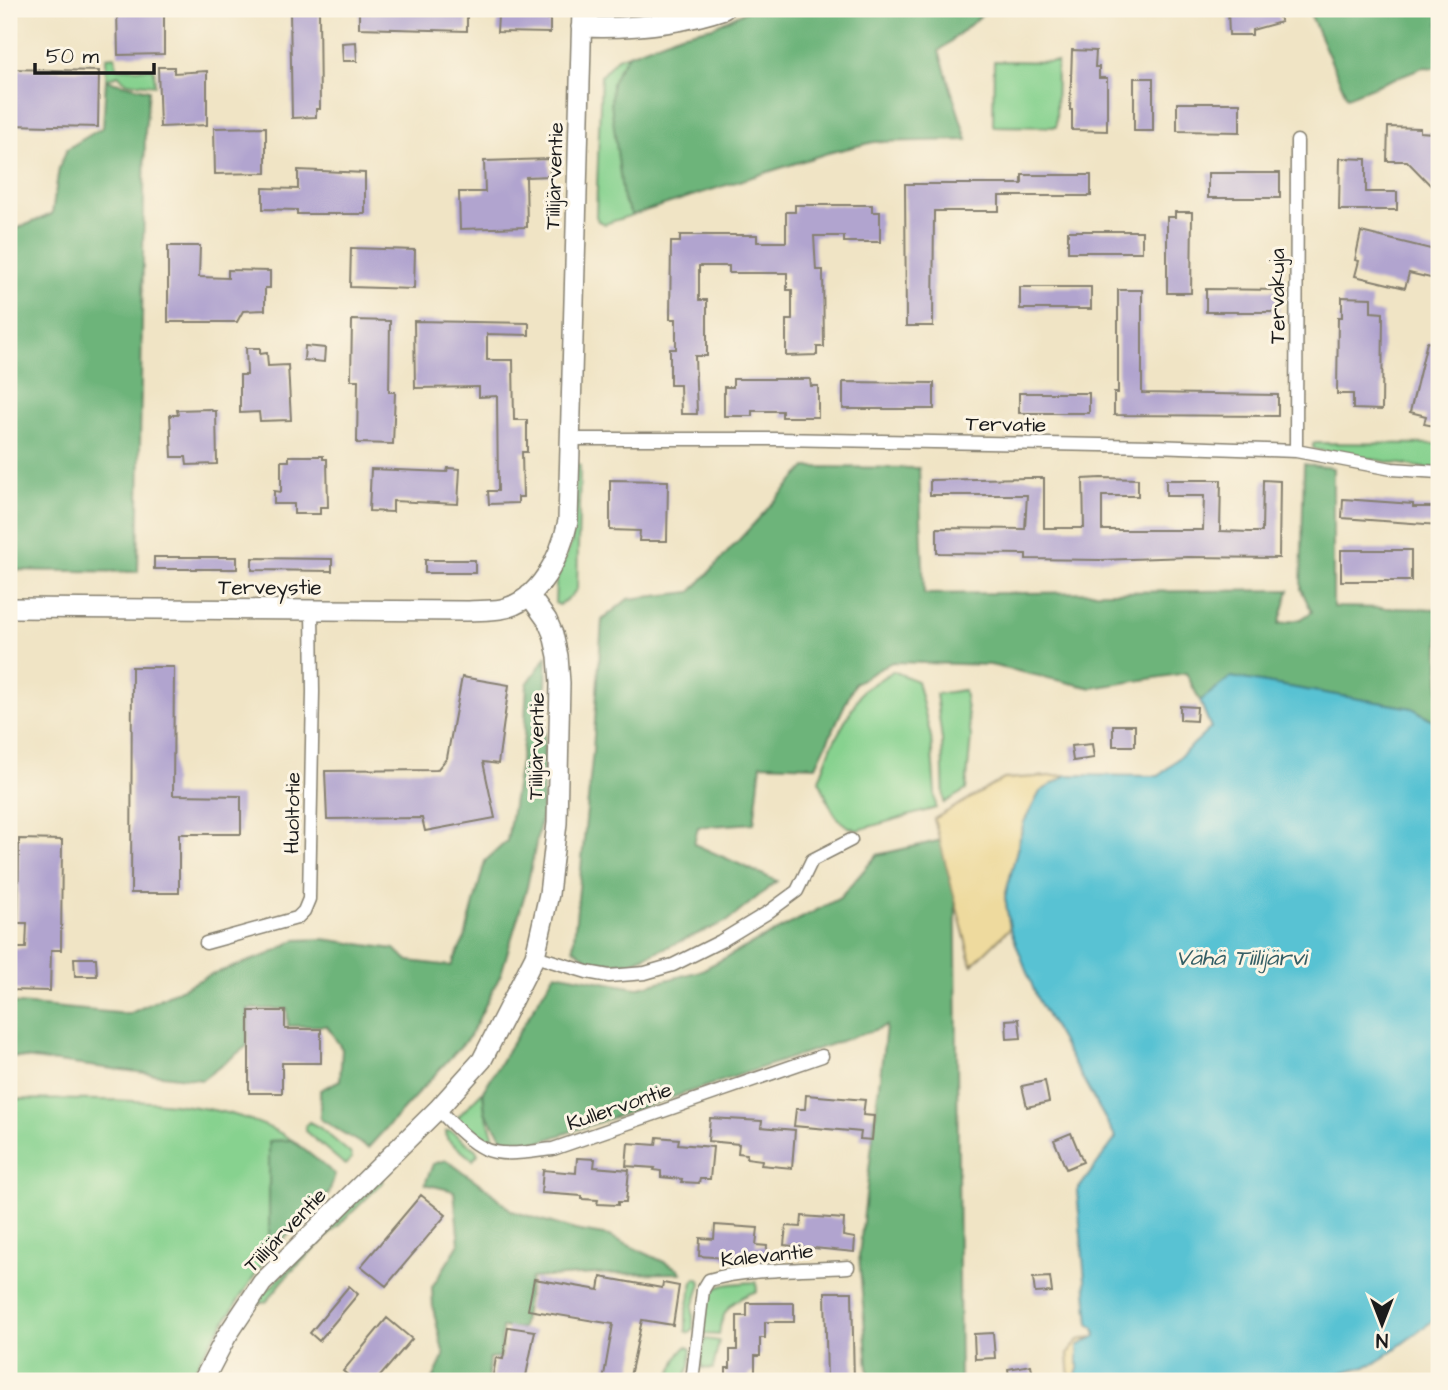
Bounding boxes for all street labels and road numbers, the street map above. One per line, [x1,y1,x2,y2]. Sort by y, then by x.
street label: Tiilijärventie [538,122,571,230]
street label: Tervakuja [1263,248,1292,344]
street label: Tervatie [965,409,1047,440]
street label: Terveystie [218,573,322,604]
street label: Tiilijärventie [521,692,552,800]
street label: Huoltotie [277,772,308,854]
street label: Kullervontie [563,1075,675,1138]
street label: Tiilijärventie [238,1182,333,1279]
street label: Kalevantie [719,1236,815,1275]

